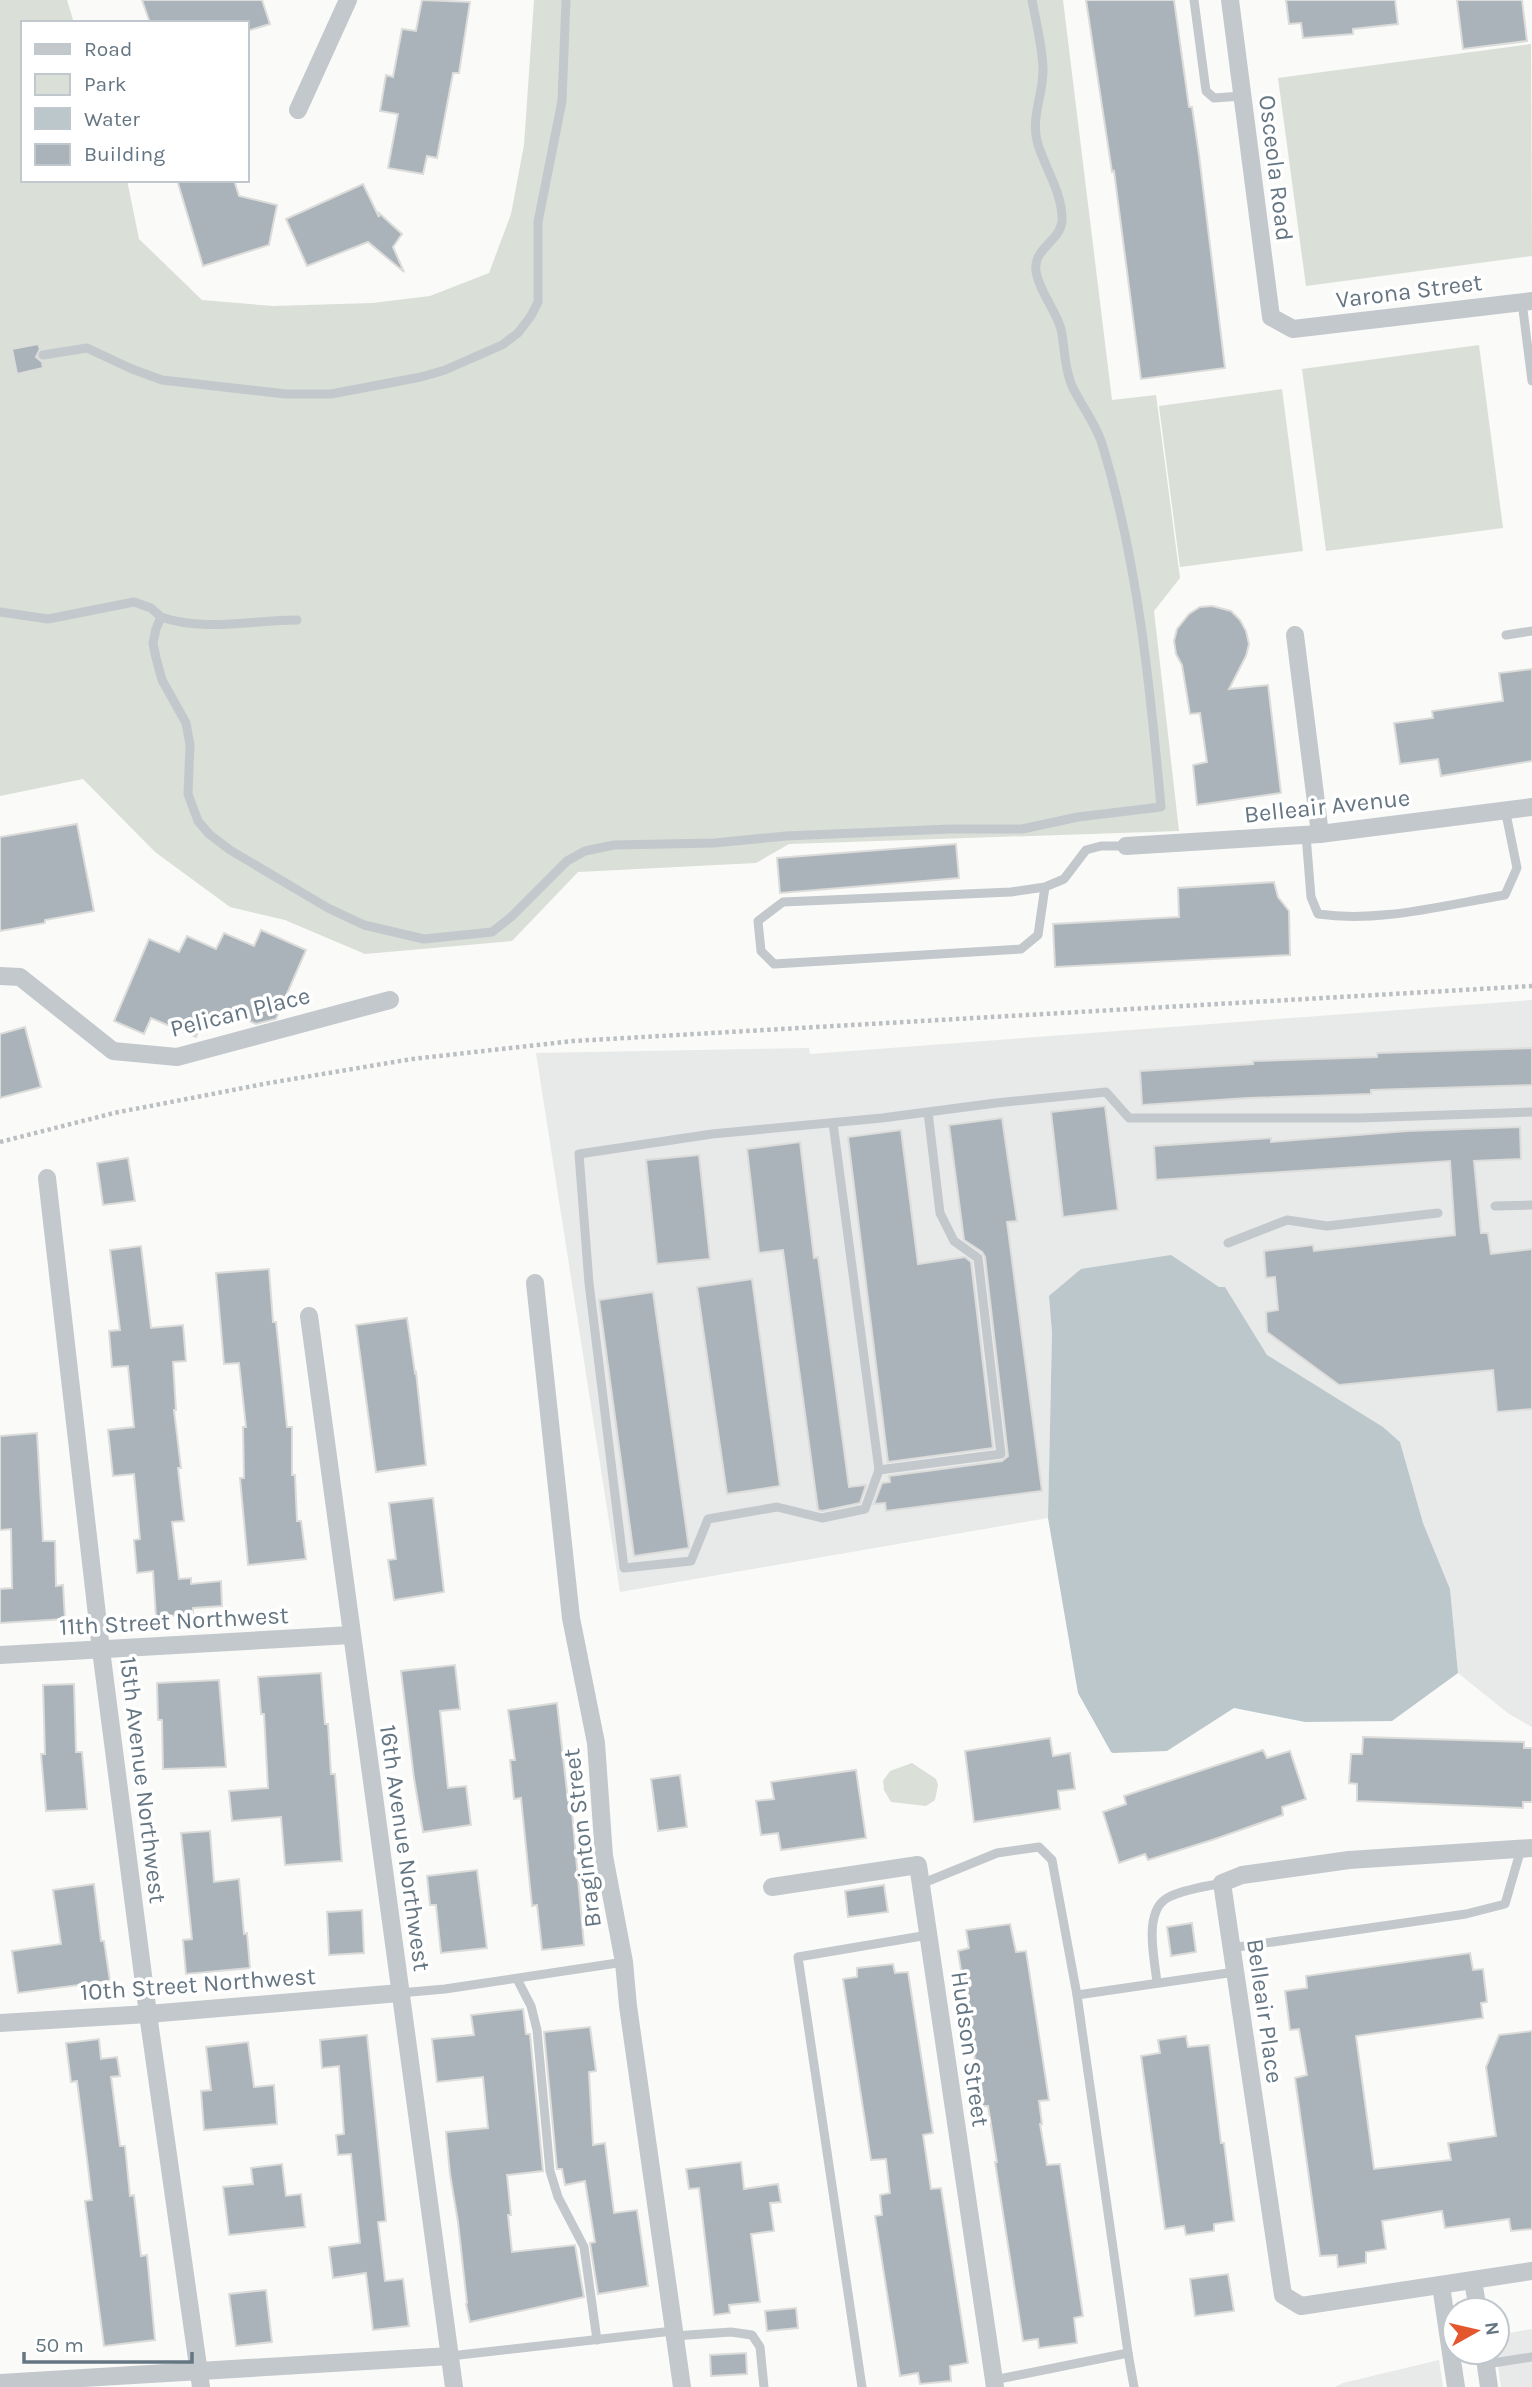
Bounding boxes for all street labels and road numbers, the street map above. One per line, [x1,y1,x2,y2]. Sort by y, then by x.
street label: Osceola Road [1253,93,1299,243]
street label: Varona Street [1334,268,1484,314]
street label: Belleair Avenue [1243,783,1411,829]
street label: Pelican Place [167,981,313,1043]
street label: 11th Street Northwest [59,1601,289,1641]
street label: 15th Avenue Northwest [114,1655,172,1905]
street label: 16th Avenue Northwest [374,1723,436,1973]
street label: Braginton Street [557,1747,607,1929]
street label: Belleair Place [1241,1937,1289,2085]
street label: 10th Street Northwest [79,1962,317,2006]
street label: Hudson Street [945,1970,995,2128]

